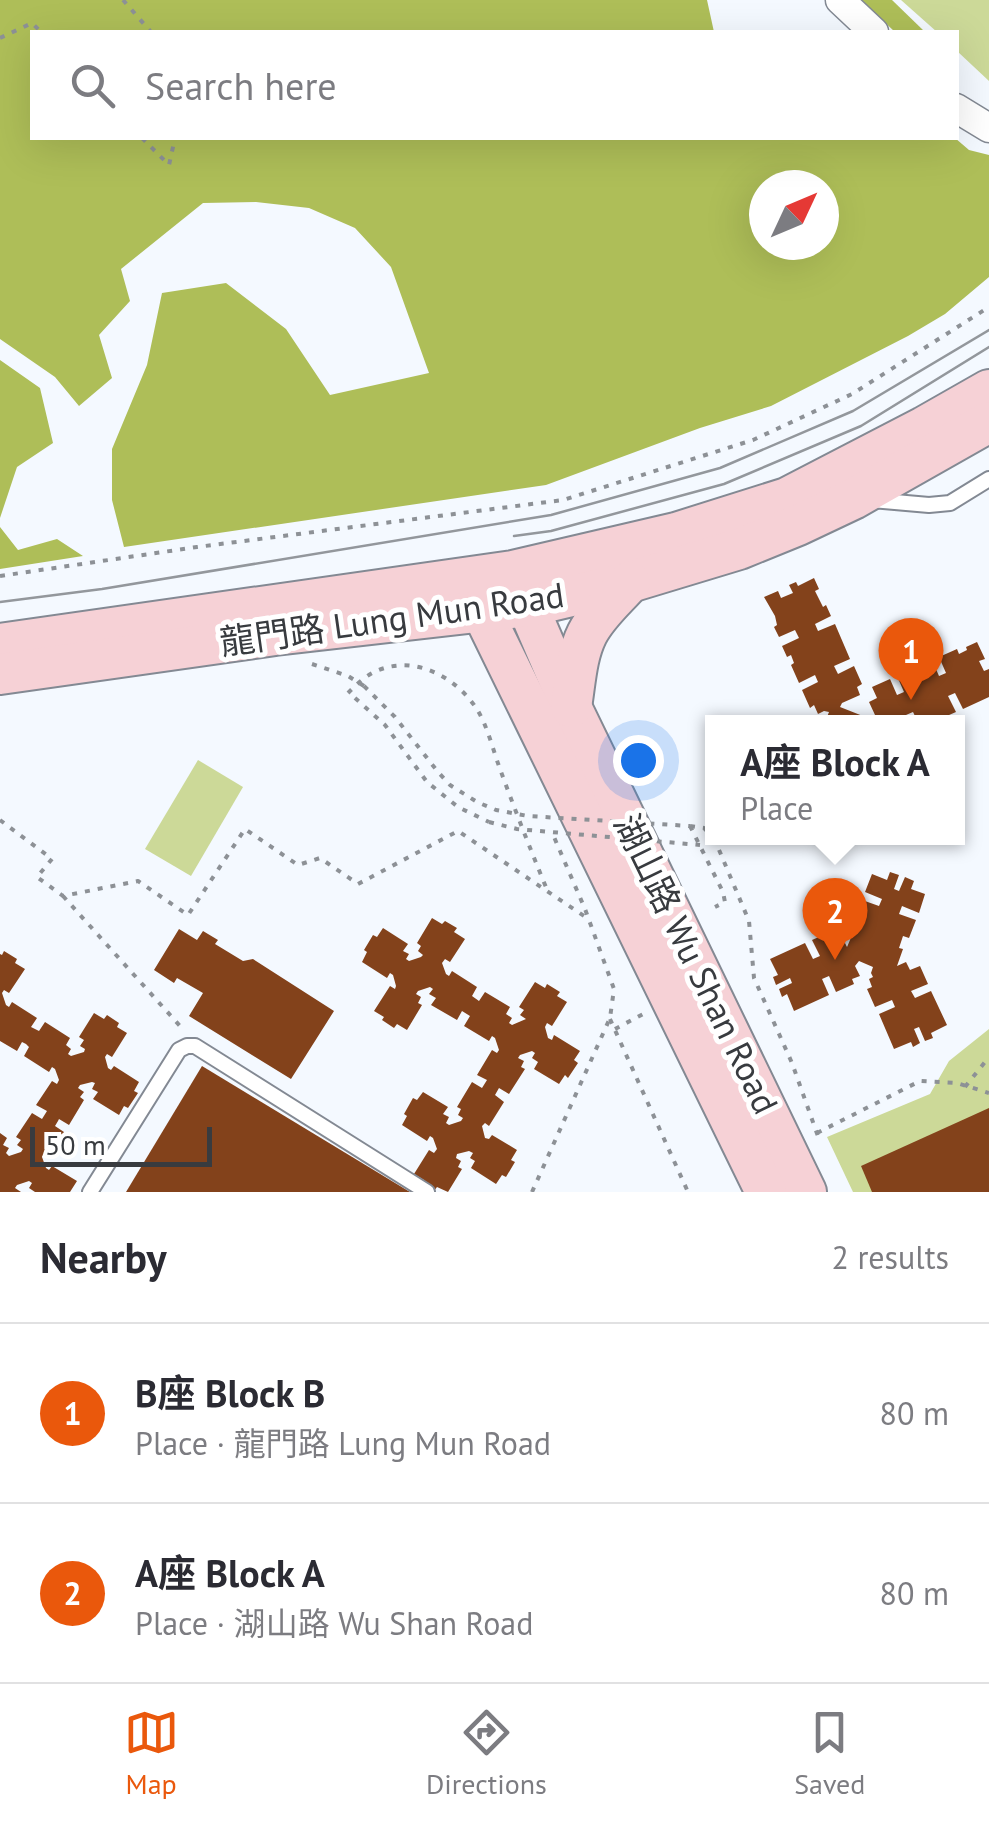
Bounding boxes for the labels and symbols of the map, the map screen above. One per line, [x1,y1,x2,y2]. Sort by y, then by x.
north arrow [749,170,839,260]
street label: 龍門路 Lung Mun Road [217,571,567,665]
pin: 1 [878,618,944,700]
your location [613,735,664,786]
street label: 湖山路 Wu Shan Road [604,806,789,1121]
pin: 2 [802,878,868,960]
scale bar [30,1122,212,1166]

